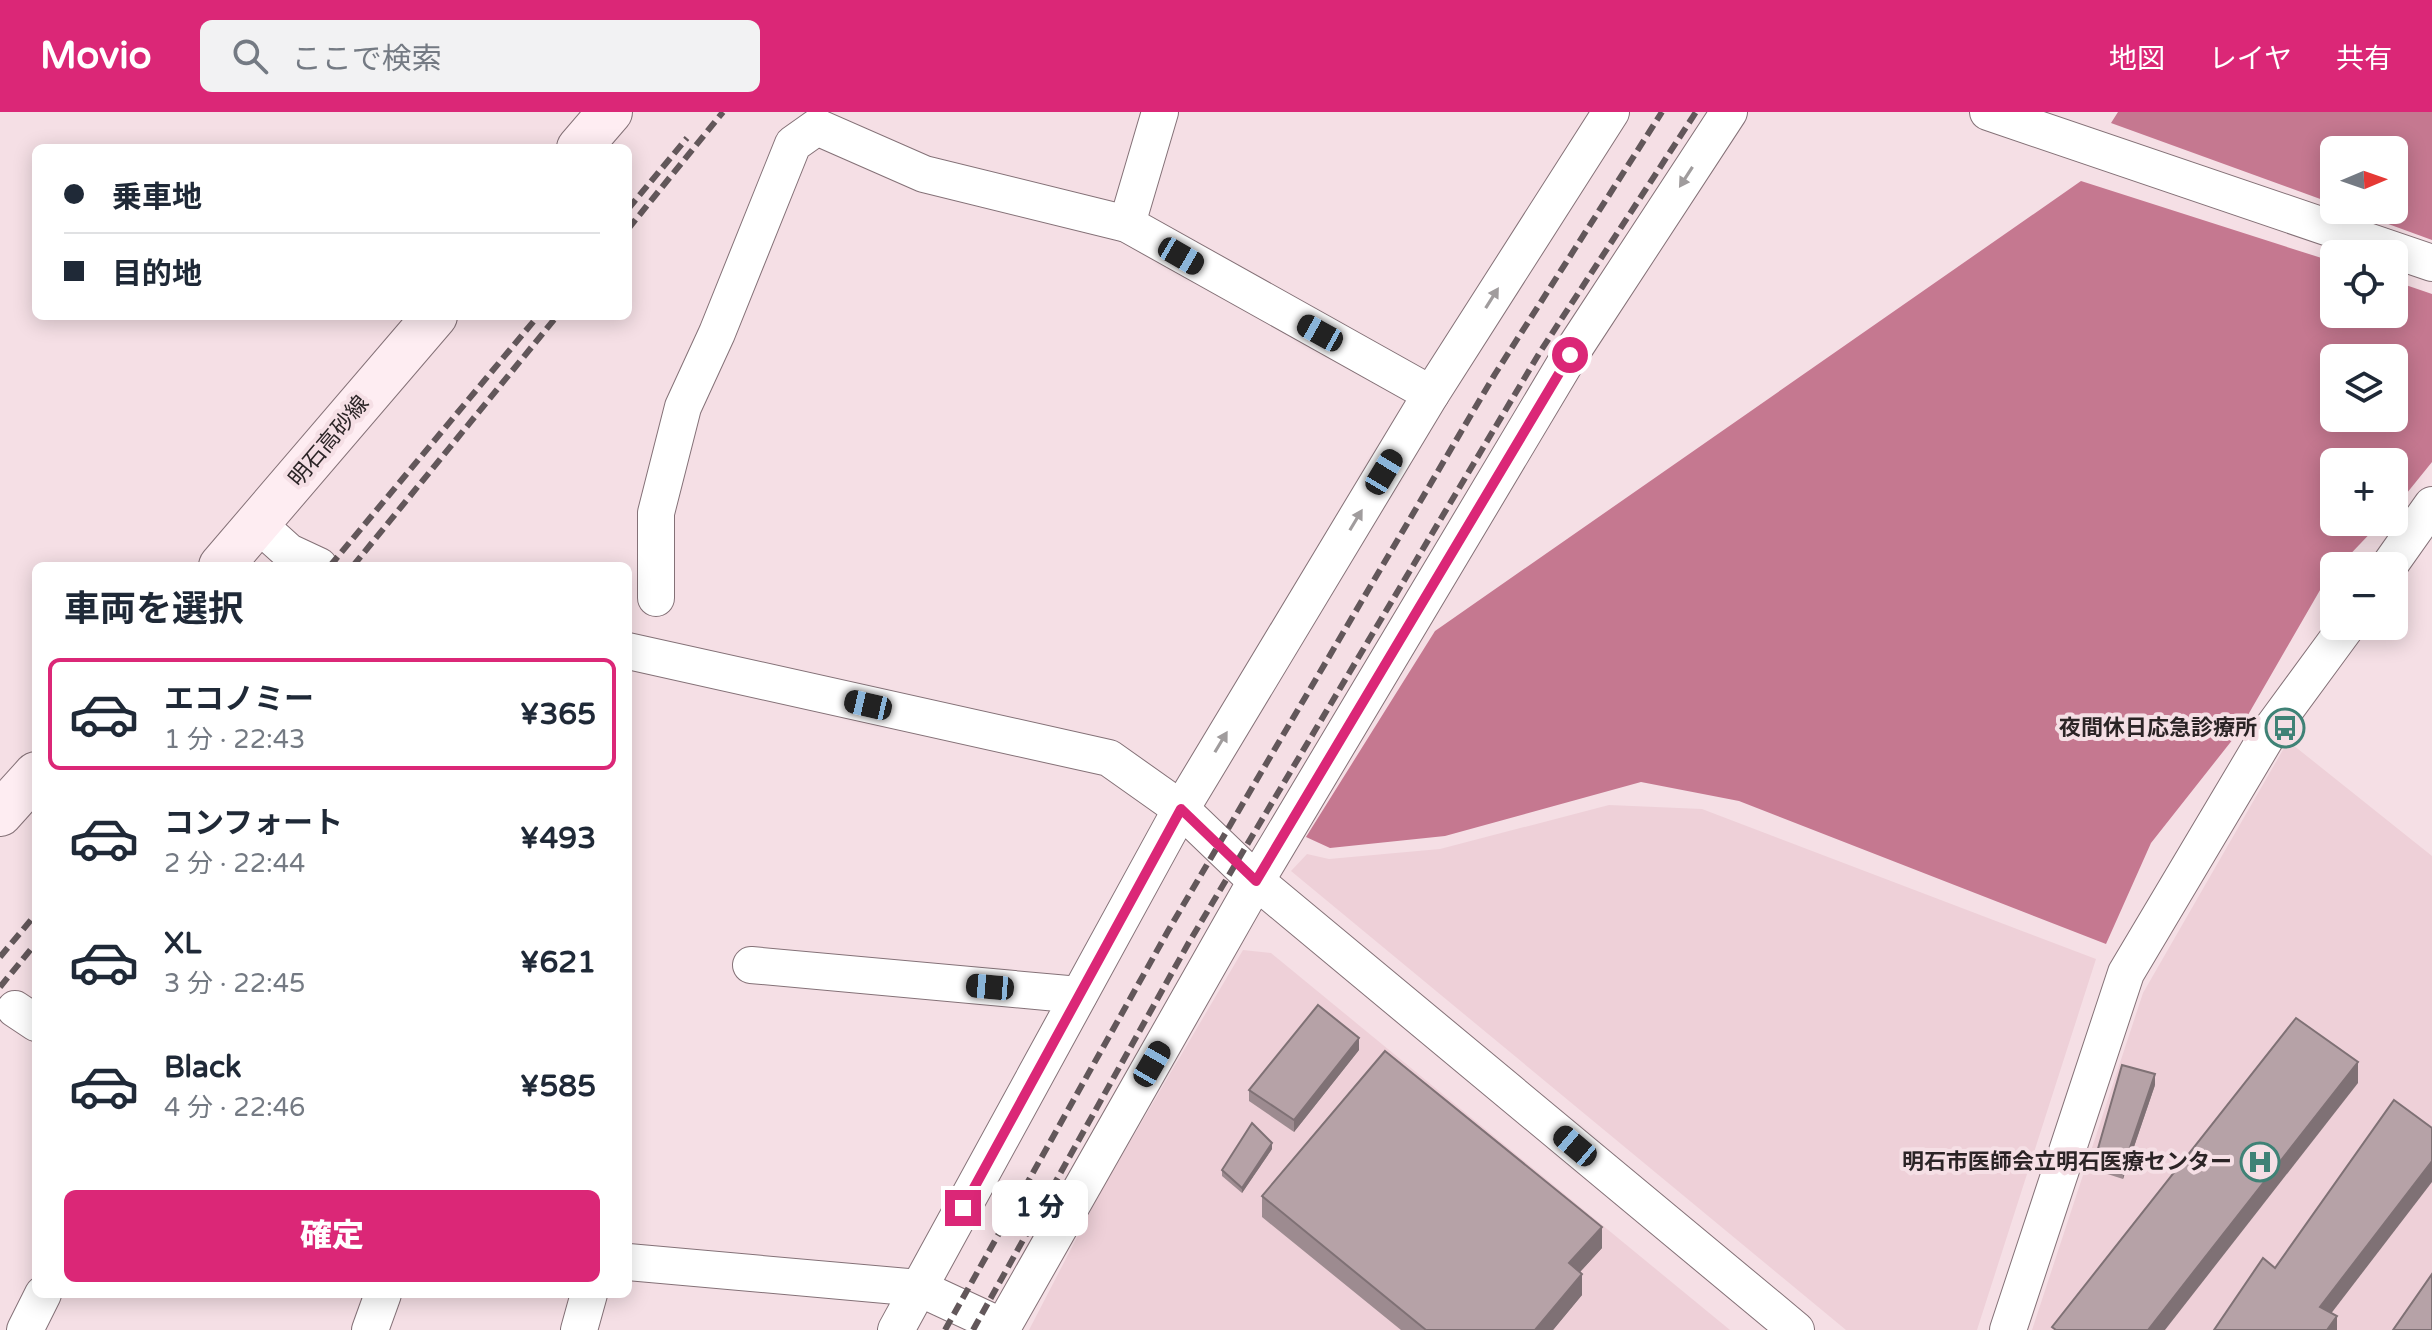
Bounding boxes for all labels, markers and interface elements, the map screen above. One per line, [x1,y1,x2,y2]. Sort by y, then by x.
search box [200,20,760,92]
text: Movio [40,33,152,79]
icon: search [228,34,272,78]
text: ここで検索 [292,41,442,78]
text: 地図 [2109,42,2165,76]
text: レイヤ [2209,42,2292,76]
text: 共有 [2336,42,2392,76]
north arrow [2320,136,2408,224]
map controls [2320,136,2408,640]
one-way arrow [1679,167,1694,188]
text: 乗車地 [112,179,202,216]
car [1154,234,1208,278]
button: locate [2320,240,2408,328]
text: 目的地 [112,256,202,293]
one-way arrow [1485,288,1500,309]
car [1293,311,1347,355]
route start [1552,337,1588,373]
button: layers [2320,344,2408,432]
street label: 明石高砂線 [284,391,374,491]
car [1361,445,1407,499]
button: + [2320,448,2408,536]
one-way arrow [1349,509,1363,531]
button: − [2320,552,2408,640]
text: 車両を選択 [64,588,244,631]
icon: car [68,678,140,750]
text: エコノミー [164,681,314,718]
car [842,688,894,722]
text: ¥365 [520,696,596,733]
bus stop icon: 夜間休日応急診療所 [2264,707,2306,749]
place label: 夜間休日応急診療所 [2059,715,2257,741]
text: 1 分 · 22:43 [164,724,305,755]
one-way arrow [1214,731,1228,753]
icon: car [68,802,140,874]
text: コンフォート [164,805,343,842]
text: ¥493 [520,820,596,857]
text: 2 分 · 22:44 [164,848,305,879]
text: XL [164,925,201,962]
icon: car [68,926,140,998]
text: ¥621 [520,944,596,981]
text: 3 分 · 22:45 [164,968,305,999]
car [965,973,1015,1001]
car [1130,1037,1174,1091]
text: Black [164,1049,241,1086]
icon: car [68,1050,140,1122]
text: ¥585 [520,1068,596,1105]
text: 4 分 · 22:46 [164,1092,305,1123]
car [1549,1121,1601,1171]
hospital icon: 明石市医師会立明石医療センター [2239,1141,2281,1183]
place label: 明石市医師会立明石医療センター [1902,1149,2232,1175]
callout: 1 分 [991,1180,1087,1236]
button: 確定 [64,1190,600,1282]
route end [945,1190,981,1226]
text: 1 分 [1015,1192,1065,1223]

